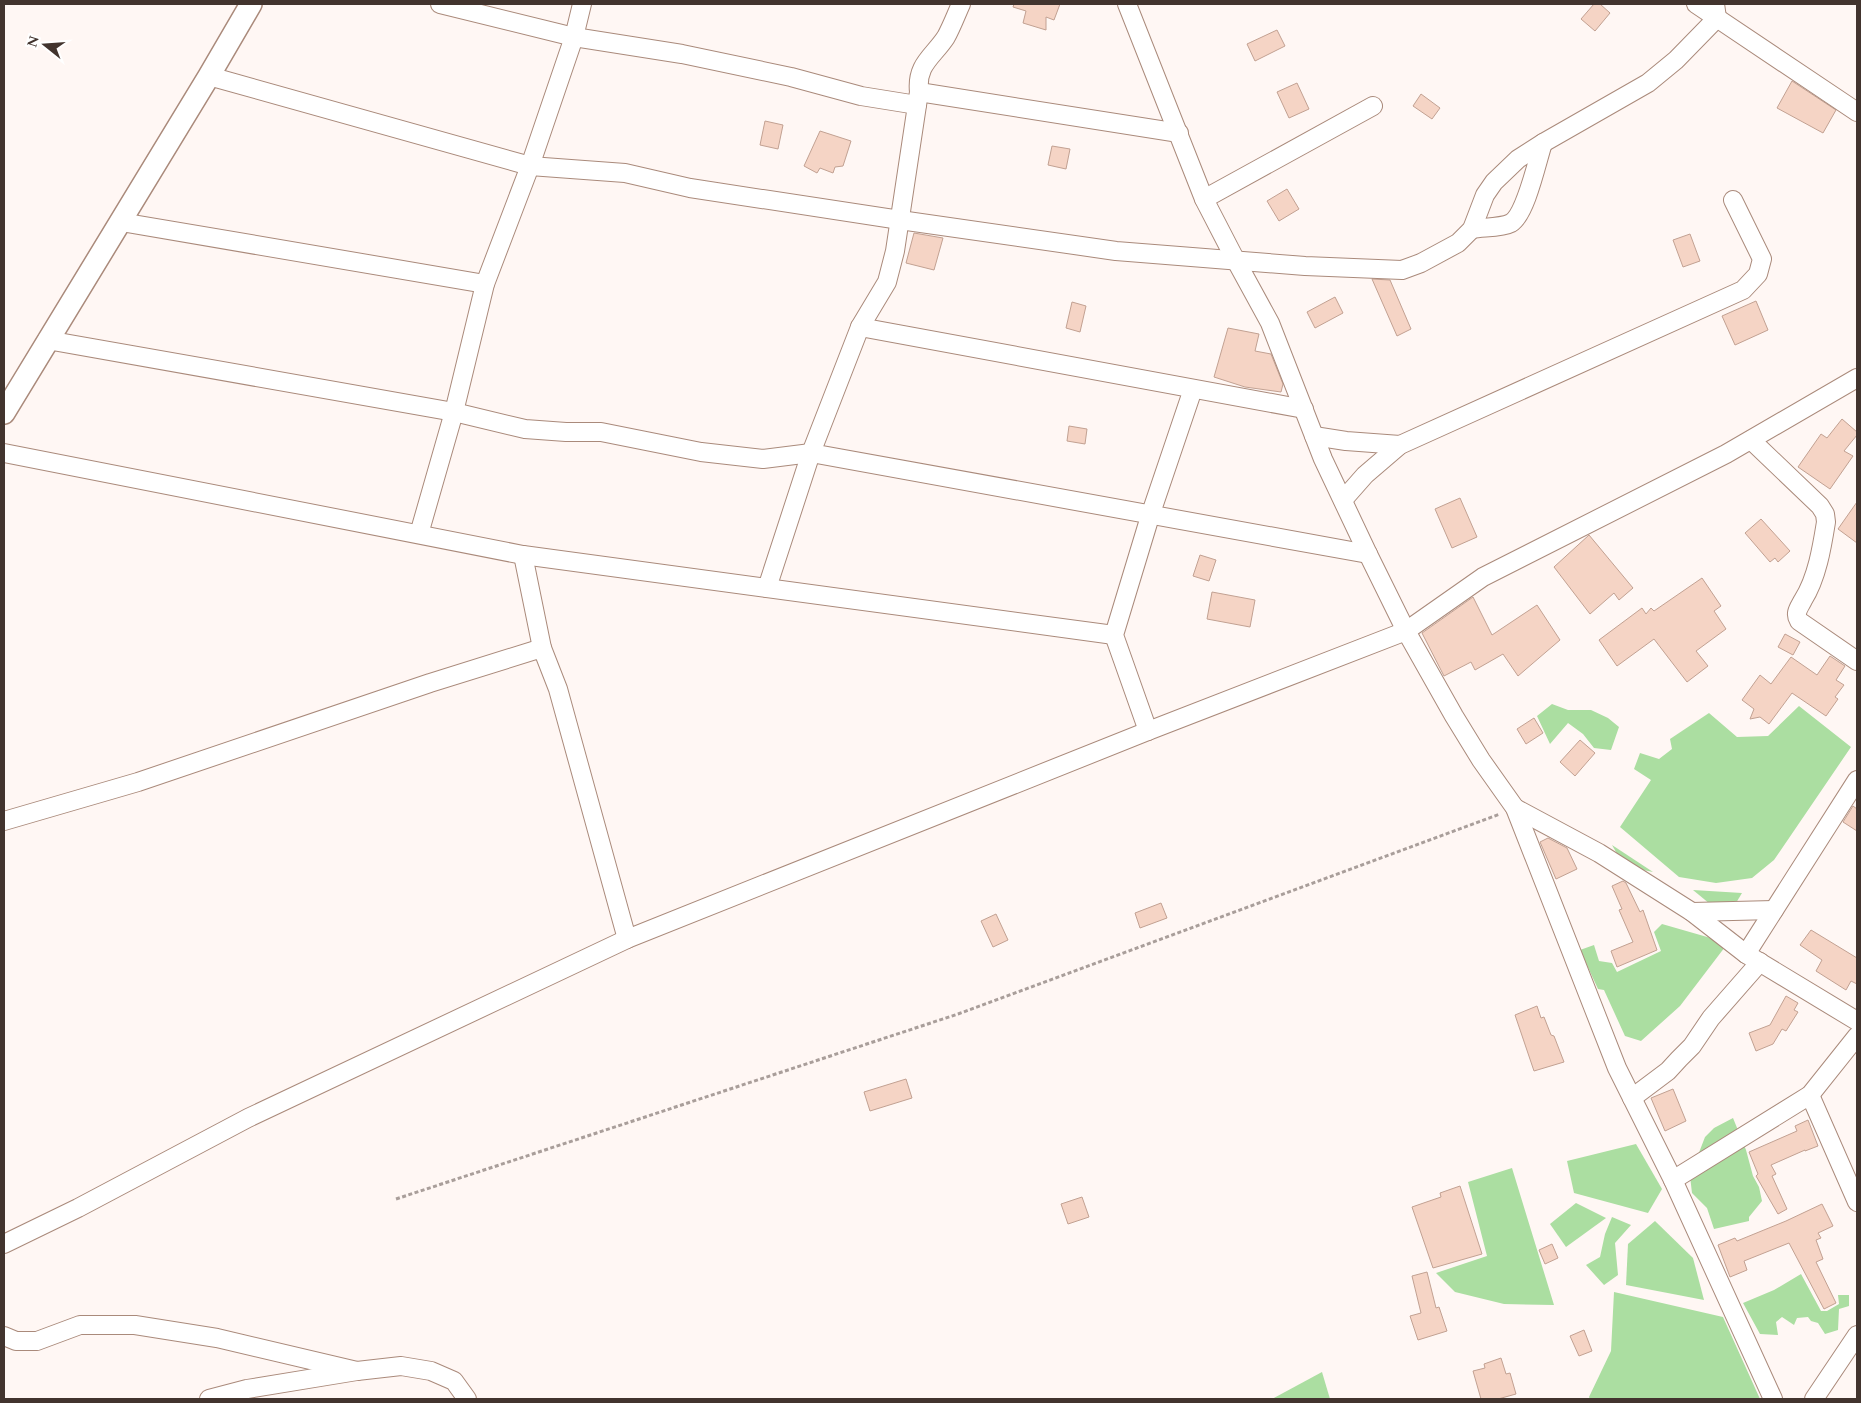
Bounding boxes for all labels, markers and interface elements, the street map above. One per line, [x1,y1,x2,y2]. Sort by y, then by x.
north arrow [20,20,70,70]
text: N [21,33,45,50]

